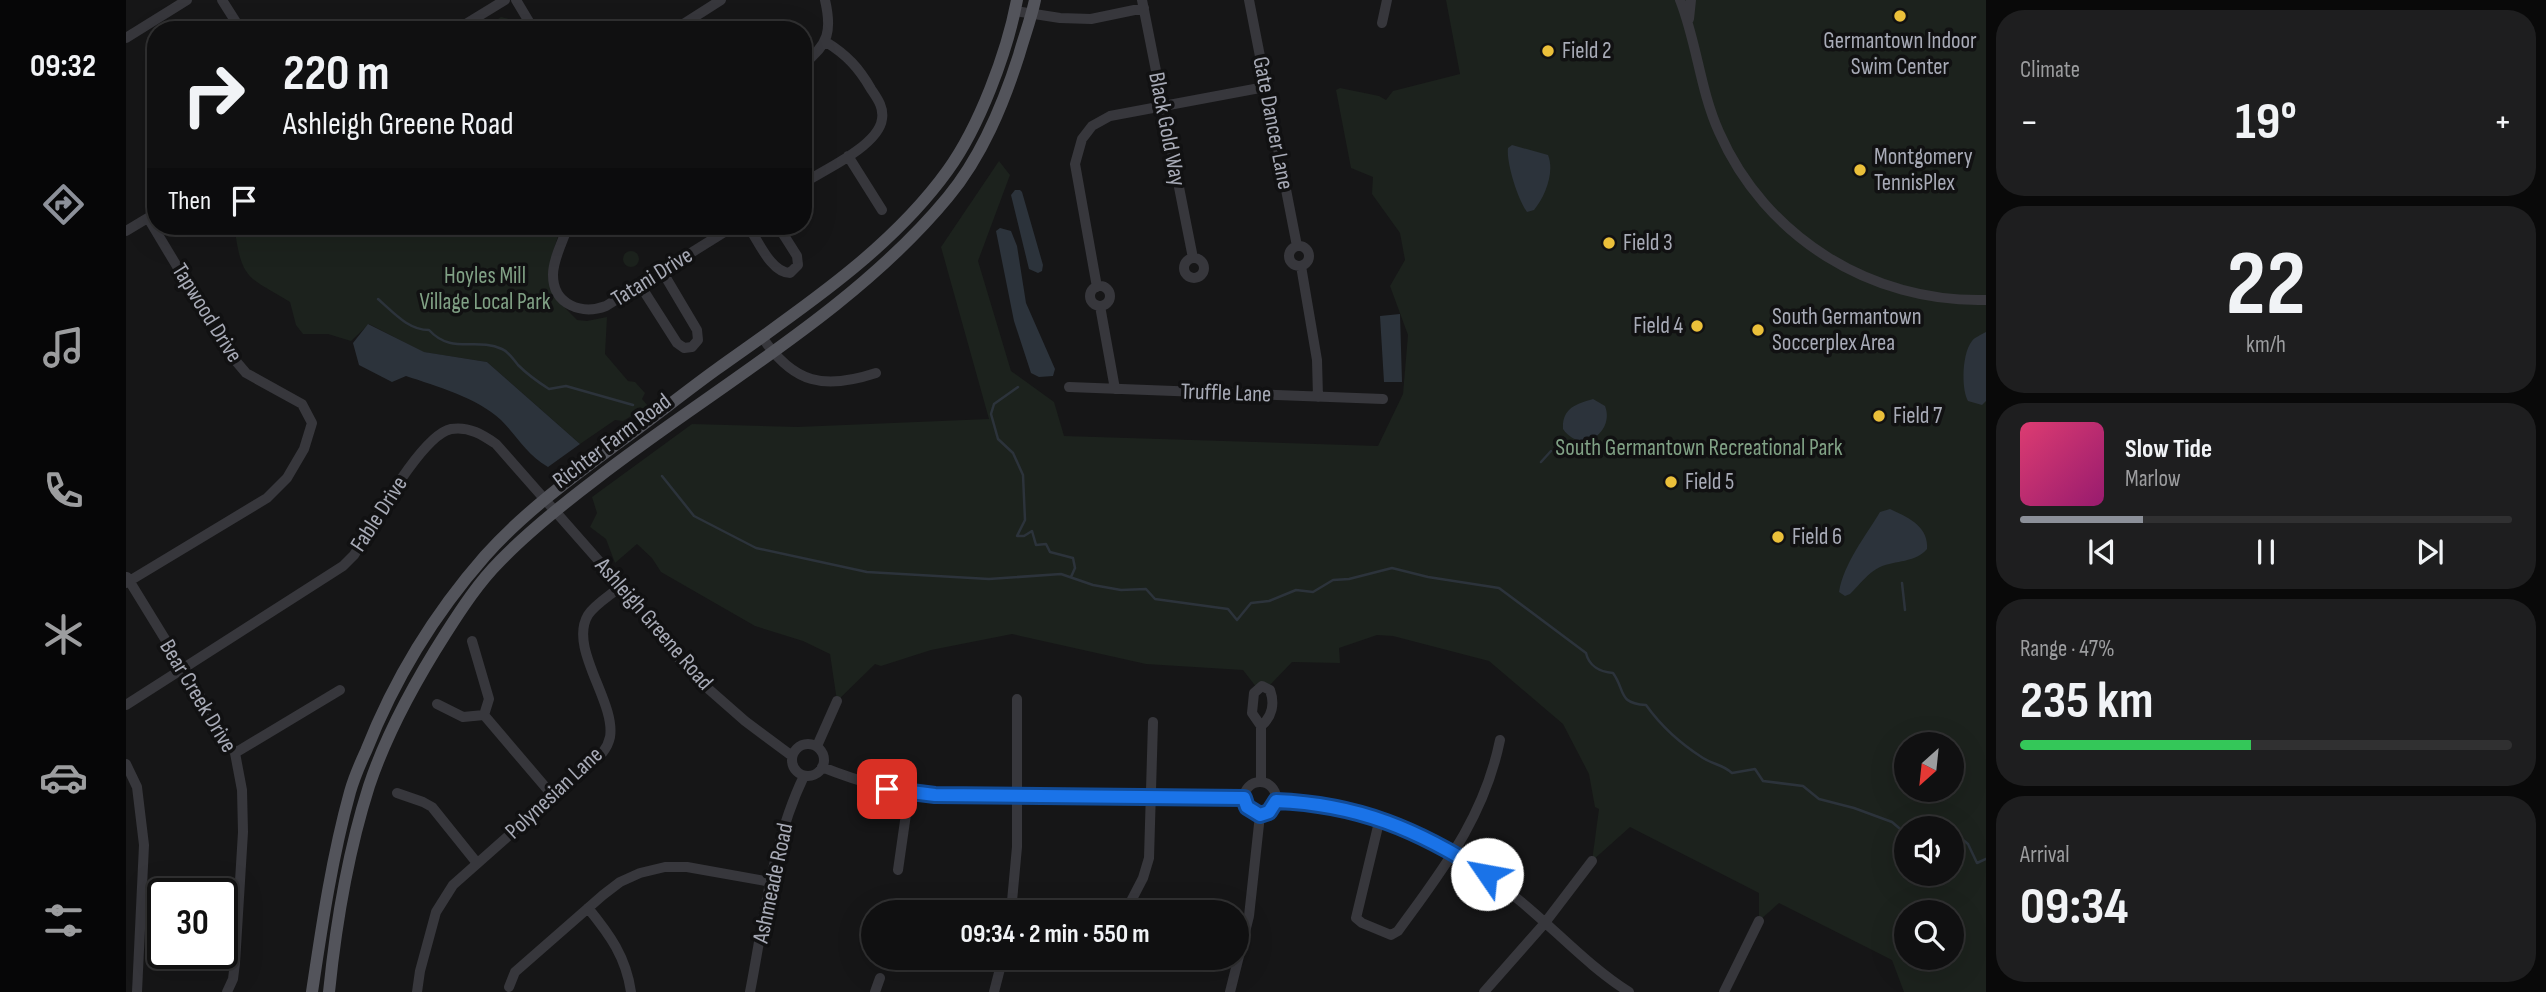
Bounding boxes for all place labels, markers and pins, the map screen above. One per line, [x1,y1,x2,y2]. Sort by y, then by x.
marker: Germantown Indoor Swim Center [1892,8,1908,24]
place label: Germantown Indoor Swim Center [1823,27,1977,81]
place label: Field 2 [1562,37,1612,65]
marker: Field 2 [1540,43,1556,59]
place label: Montgomery TennisPlex [1874,143,1973,197]
marker: Montgomery TennisPlex [1852,162,1868,178]
place label: Field 3 [1623,229,1673,257]
marker: Field 3 [1601,235,1617,251]
place label: South Germantown Soccerplex Area [1772,303,1922,357]
place label: Field 4 [1633,312,1683,340]
marker: Field 4 [1689,318,1705,334]
marker: South Germantown Soccerplex Area [1750,322,1766,338]
place label: Field 7 [1893,402,1942,430]
marker: Field 7 [1871,408,1887,424]
place label: Field 5 [1685,468,1734,496]
marker: Field 5 [1663,474,1679,490]
place label: Field 6 [1792,523,1842,551]
marker: Field 6 [1770,529,1786,545]
pin [857,759,917,819]

